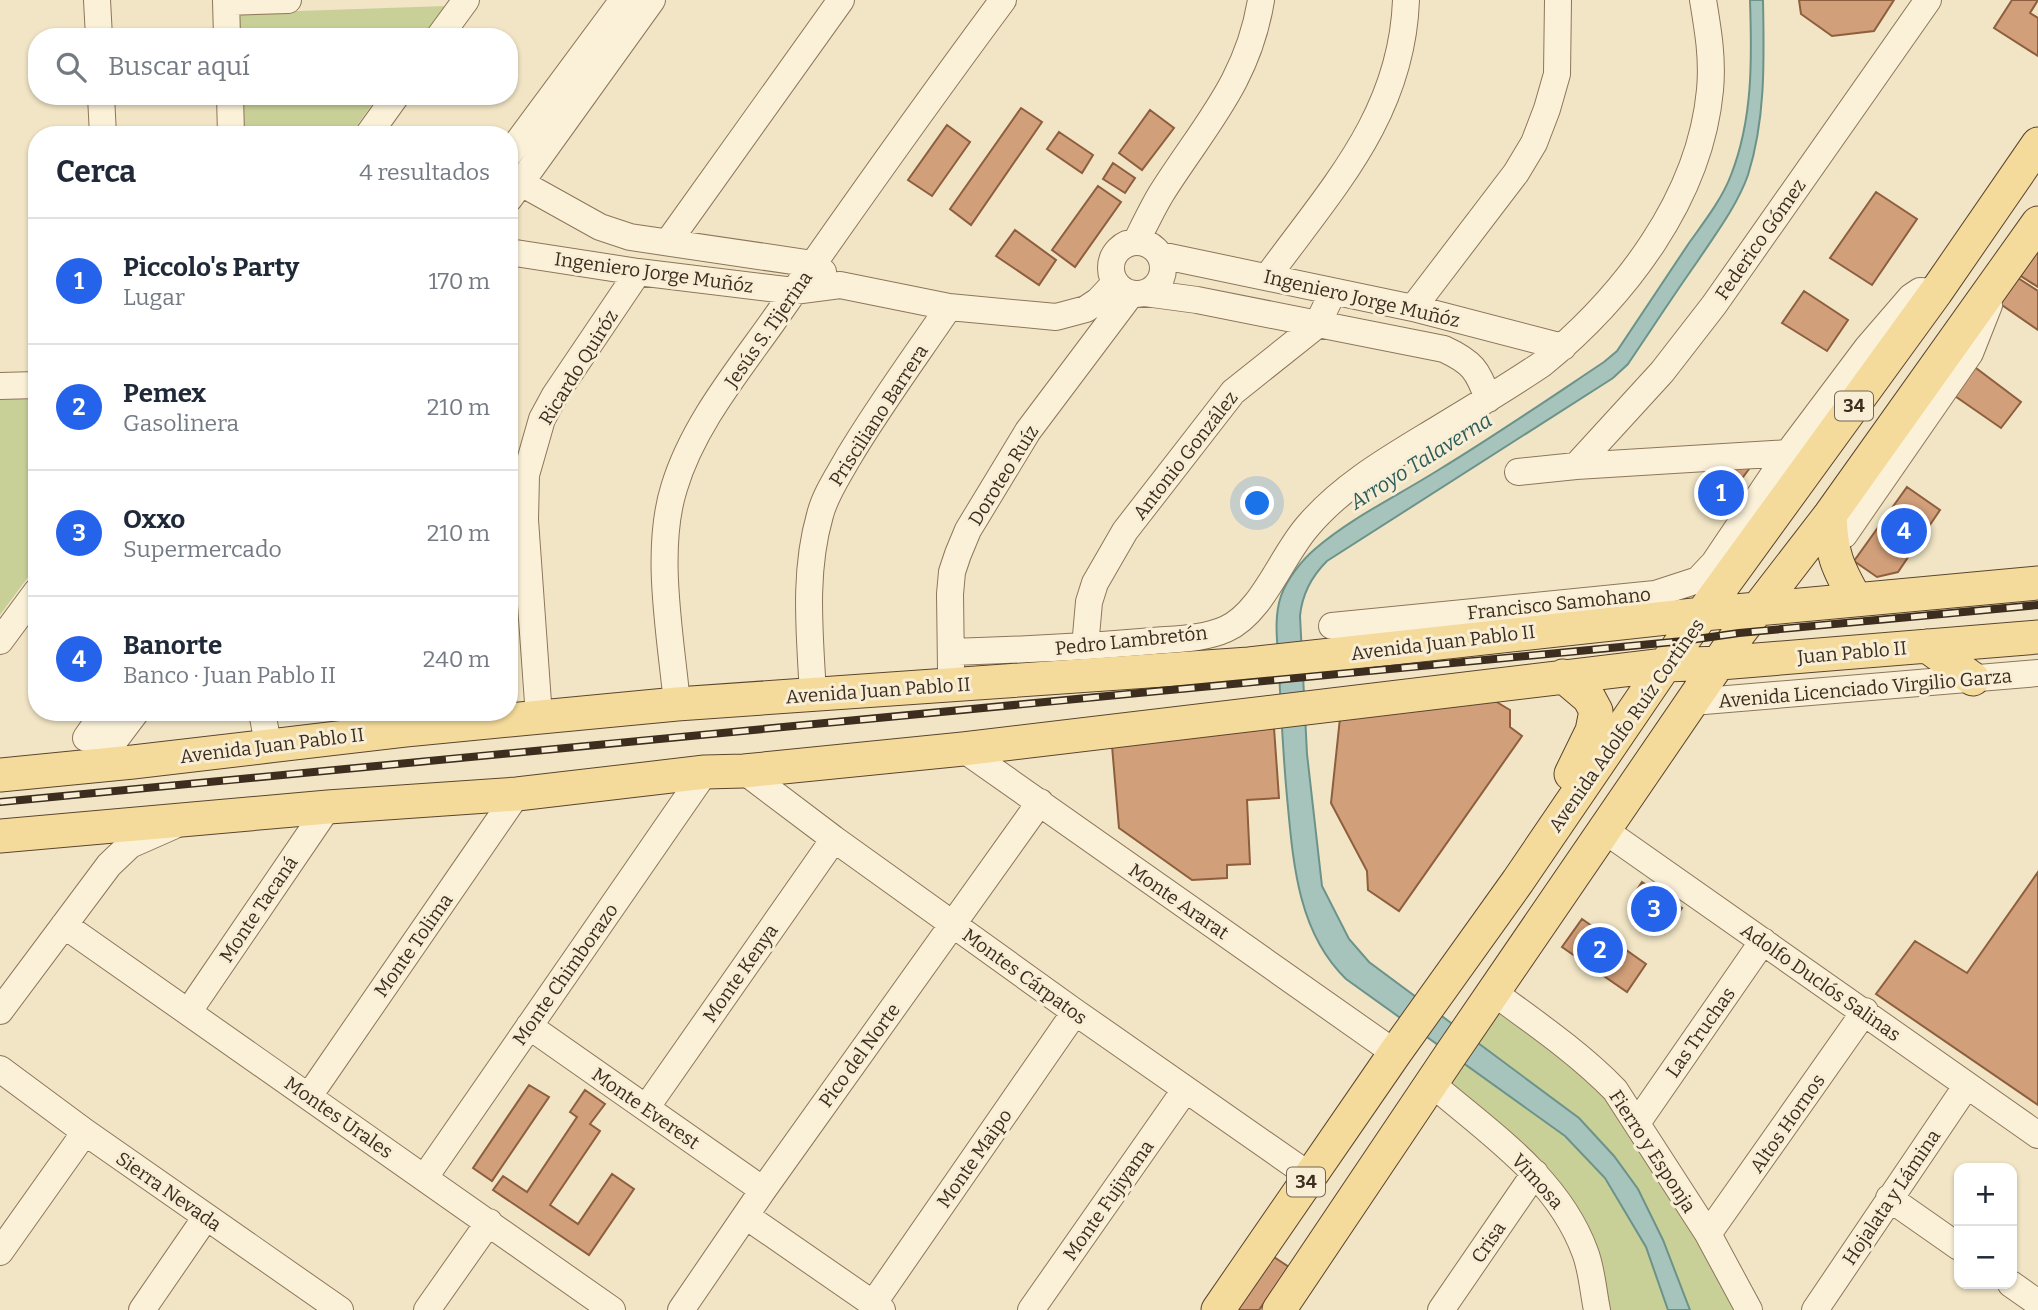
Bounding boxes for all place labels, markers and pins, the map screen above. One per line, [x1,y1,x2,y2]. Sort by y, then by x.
pin: 1 [1698,467,1744,519]
pin: 4 [1881,505,1927,557]
pin: 3 [1631,883,1677,935]
pin: 2 [1577,924,1623,976]

